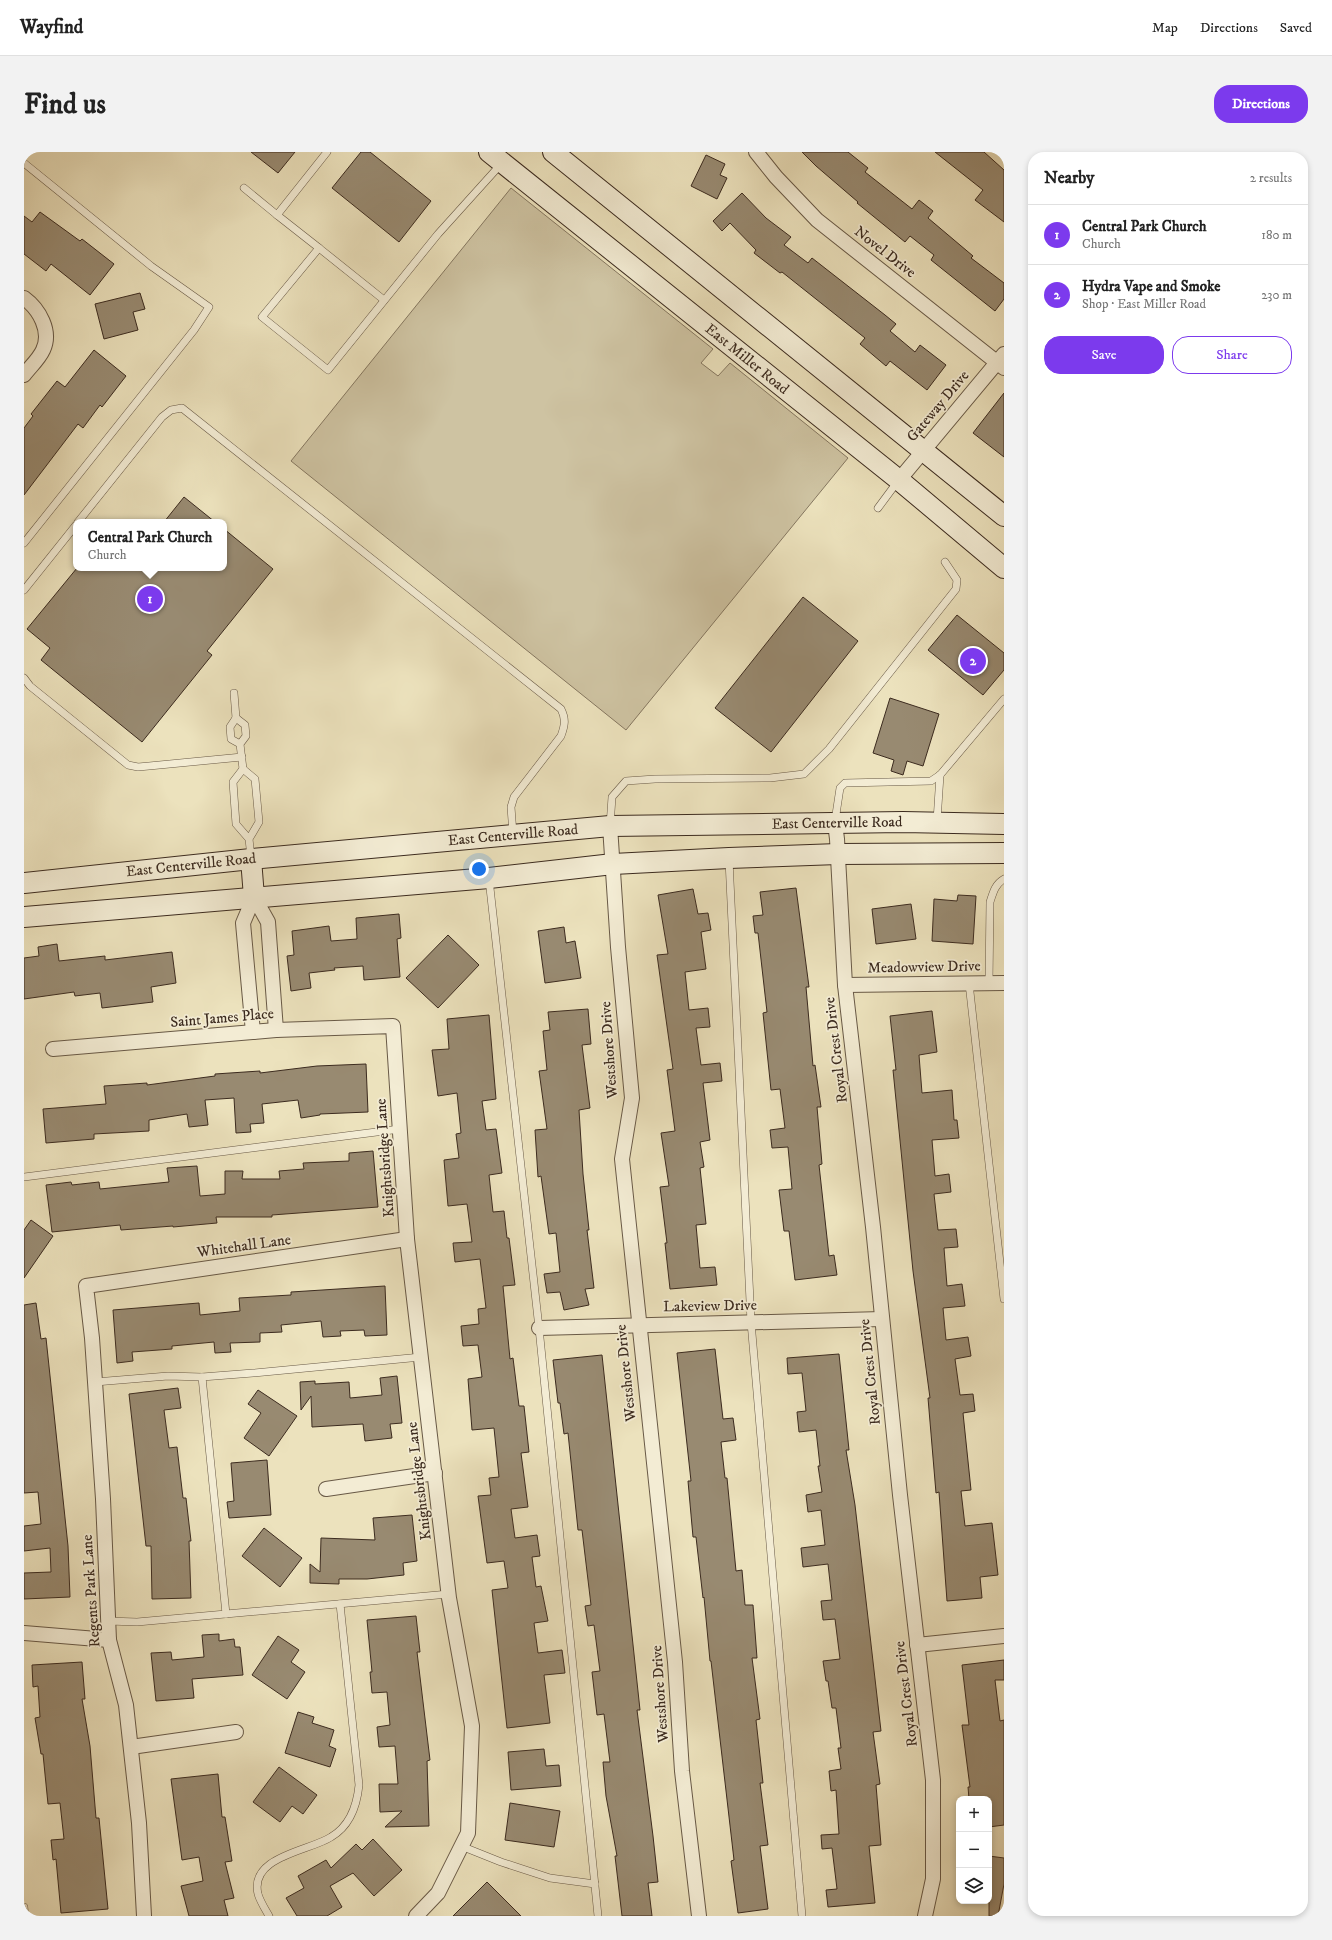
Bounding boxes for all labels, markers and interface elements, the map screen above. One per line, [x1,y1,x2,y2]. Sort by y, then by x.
text: Wayfind [20,16,83,39]
text: Map [1152,19,1178,37]
text: Directions [1200,19,1258,37]
text: Saved [1280,19,1312,37]
button: Directions [1214,85,1308,123]
text: Find us [24,87,106,122]
text: Nearby [1044,167,1094,189]
text: 2 results [1250,170,1292,186]
text: Central Park Church [1082,217,1207,236]
street label: Novel Drive [850,222,920,282]
text: 1 [1055,227,1059,243]
text: 180 m [1261,227,1292,243]
text: Church [1082,236,1121,252]
text: Hydra Vape and Smoke [1082,277,1221,296]
text: 2 [1054,287,1060,303]
text: 230 m [1261,287,1292,303]
text: Shop · East Miller Road [1082,296,1206,312]
street label: East Miller Road [701,319,793,399]
button: Save [1044,336,1164,374]
button: Share [1172,336,1292,374]
street label: Gateway Drive [903,366,973,446]
popup [73,519,227,571]
text: Central Park Church [88,528,212,547]
text: Church [88,547,127,563]
pin: 1 [137,584,163,614]
pin: 2 [960,646,986,676]
street label: East Centerville Road [772,812,903,834]
street label: East Centerville Road [447,820,579,850]
street label: East Centerville Road [125,849,257,881]
your location [469,859,489,879]
street label: Meadowview Drive [867,957,981,977]
street label: Royal Crest Drive [820,996,852,1104]
street label: Westshore Drive [596,1001,622,1100]
street label: Saint James Place [169,1004,275,1032]
street label: Knightsbridge Lane [371,1098,399,1218]
street label: Whitehall Lane [195,1230,292,1262]
street label: Lakeview Drive [663,1296,757,1316]
street label: Royal Crest Drive [855,1318,885,1426]
street label: Westshore Drive [611,1324,641,1423]
street label: Knightsbridge Lane [402,1421,436,1541]
street label: Regents Park Lane [78,1534,104,1648]
street label: Royal Crest Drive [890,1640,922,1748]
street label: Westshore Drive [647,1645,673,1744]
map controls [956,1796,992,1904]
button: + [956,1796,992,1832]
button: − [956,1832,992,1868]
button: layers [956,1868,992,1904]

